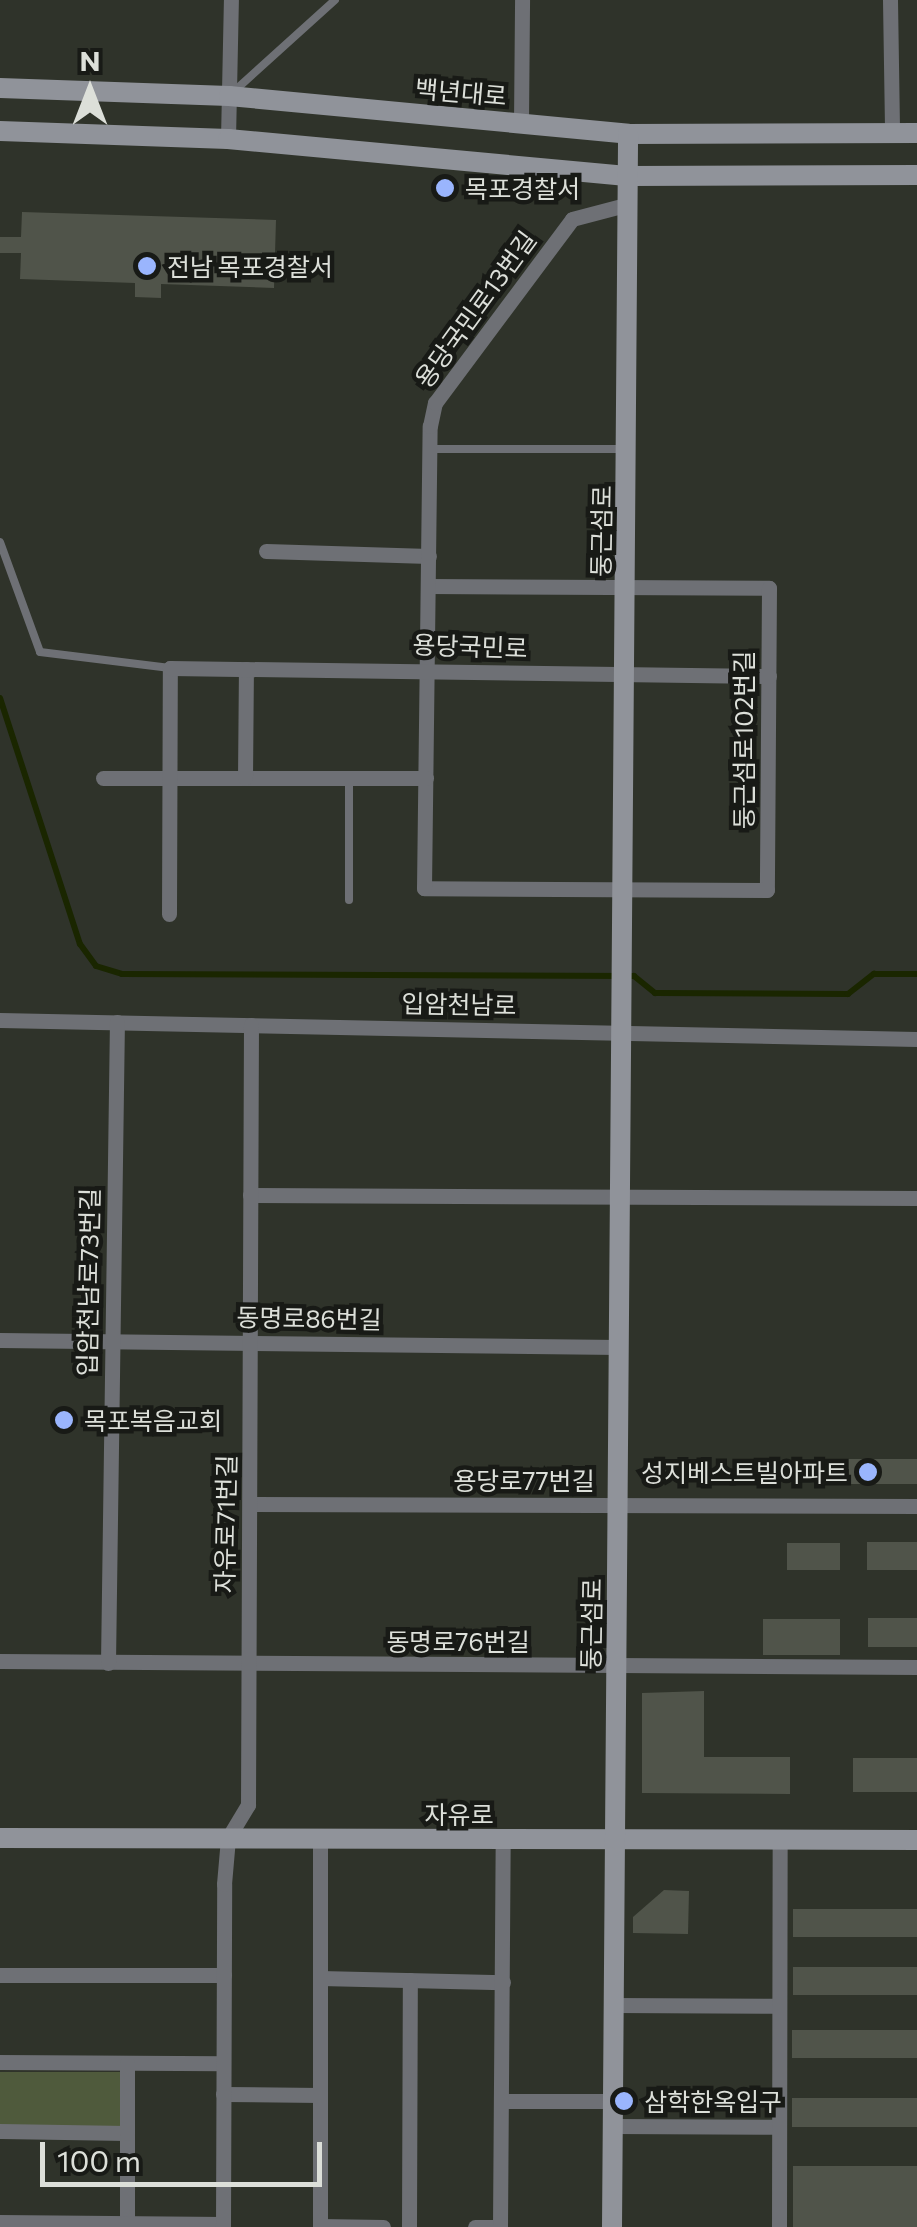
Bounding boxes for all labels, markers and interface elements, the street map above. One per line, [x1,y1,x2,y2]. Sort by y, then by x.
north arrow [40,40,140,140]
text: N [80,43,101,77]
street label: 백년대로 [414,73,508,111]
place label: 목포경찰서 [465,173,580,203]
marker: 목포경찰서 [434,177,456,199]
street label: 용당국민로13번길 [408,225,542,393]
place label: 전남 목포경찰서 [167,251,333,281]
marker: 전남 목포경찰서 [136,255,158,277]
street label: 둥근섬로 [585,485,617,577]
street label: 용당국민로 [412,629,528,663]
street label: 둥근섬로102번길 [728,651,758,829]
street label: 입암천남로 [401,988,517,1020]
street label: 입암천남로73번길 [71,1188,105,1376]
street label: 동명로86번길 [236,1302,382,1334]
place label: 목포복음교회 [84,1405,222,1435]
marker: 목포복음교회 [53,1409,75,1431]
street label: 자유로71번길 [209,1454,241,1594]
place label: 성지베스트빌아파트 [641,1457,848,1487]
marker: 성지베스트빌아파트 [857,1461,879,1483]
street label: 용당로77번길 [453,1465,595,1495]
street label: 둥근섬로 [575,1578,607,1670]
street label: 동명로76번길 [386,1626,530,1656]
street label: 자유로 [425,1799,493,1829]
place label: 삼학한옥입구 [644,2086,782,2116]
marker: 삼학한옥입구 [613,2090,635,2112]
scale bar [45,2122,328,2184]
text: 100 m [57,2141,141,2178]

